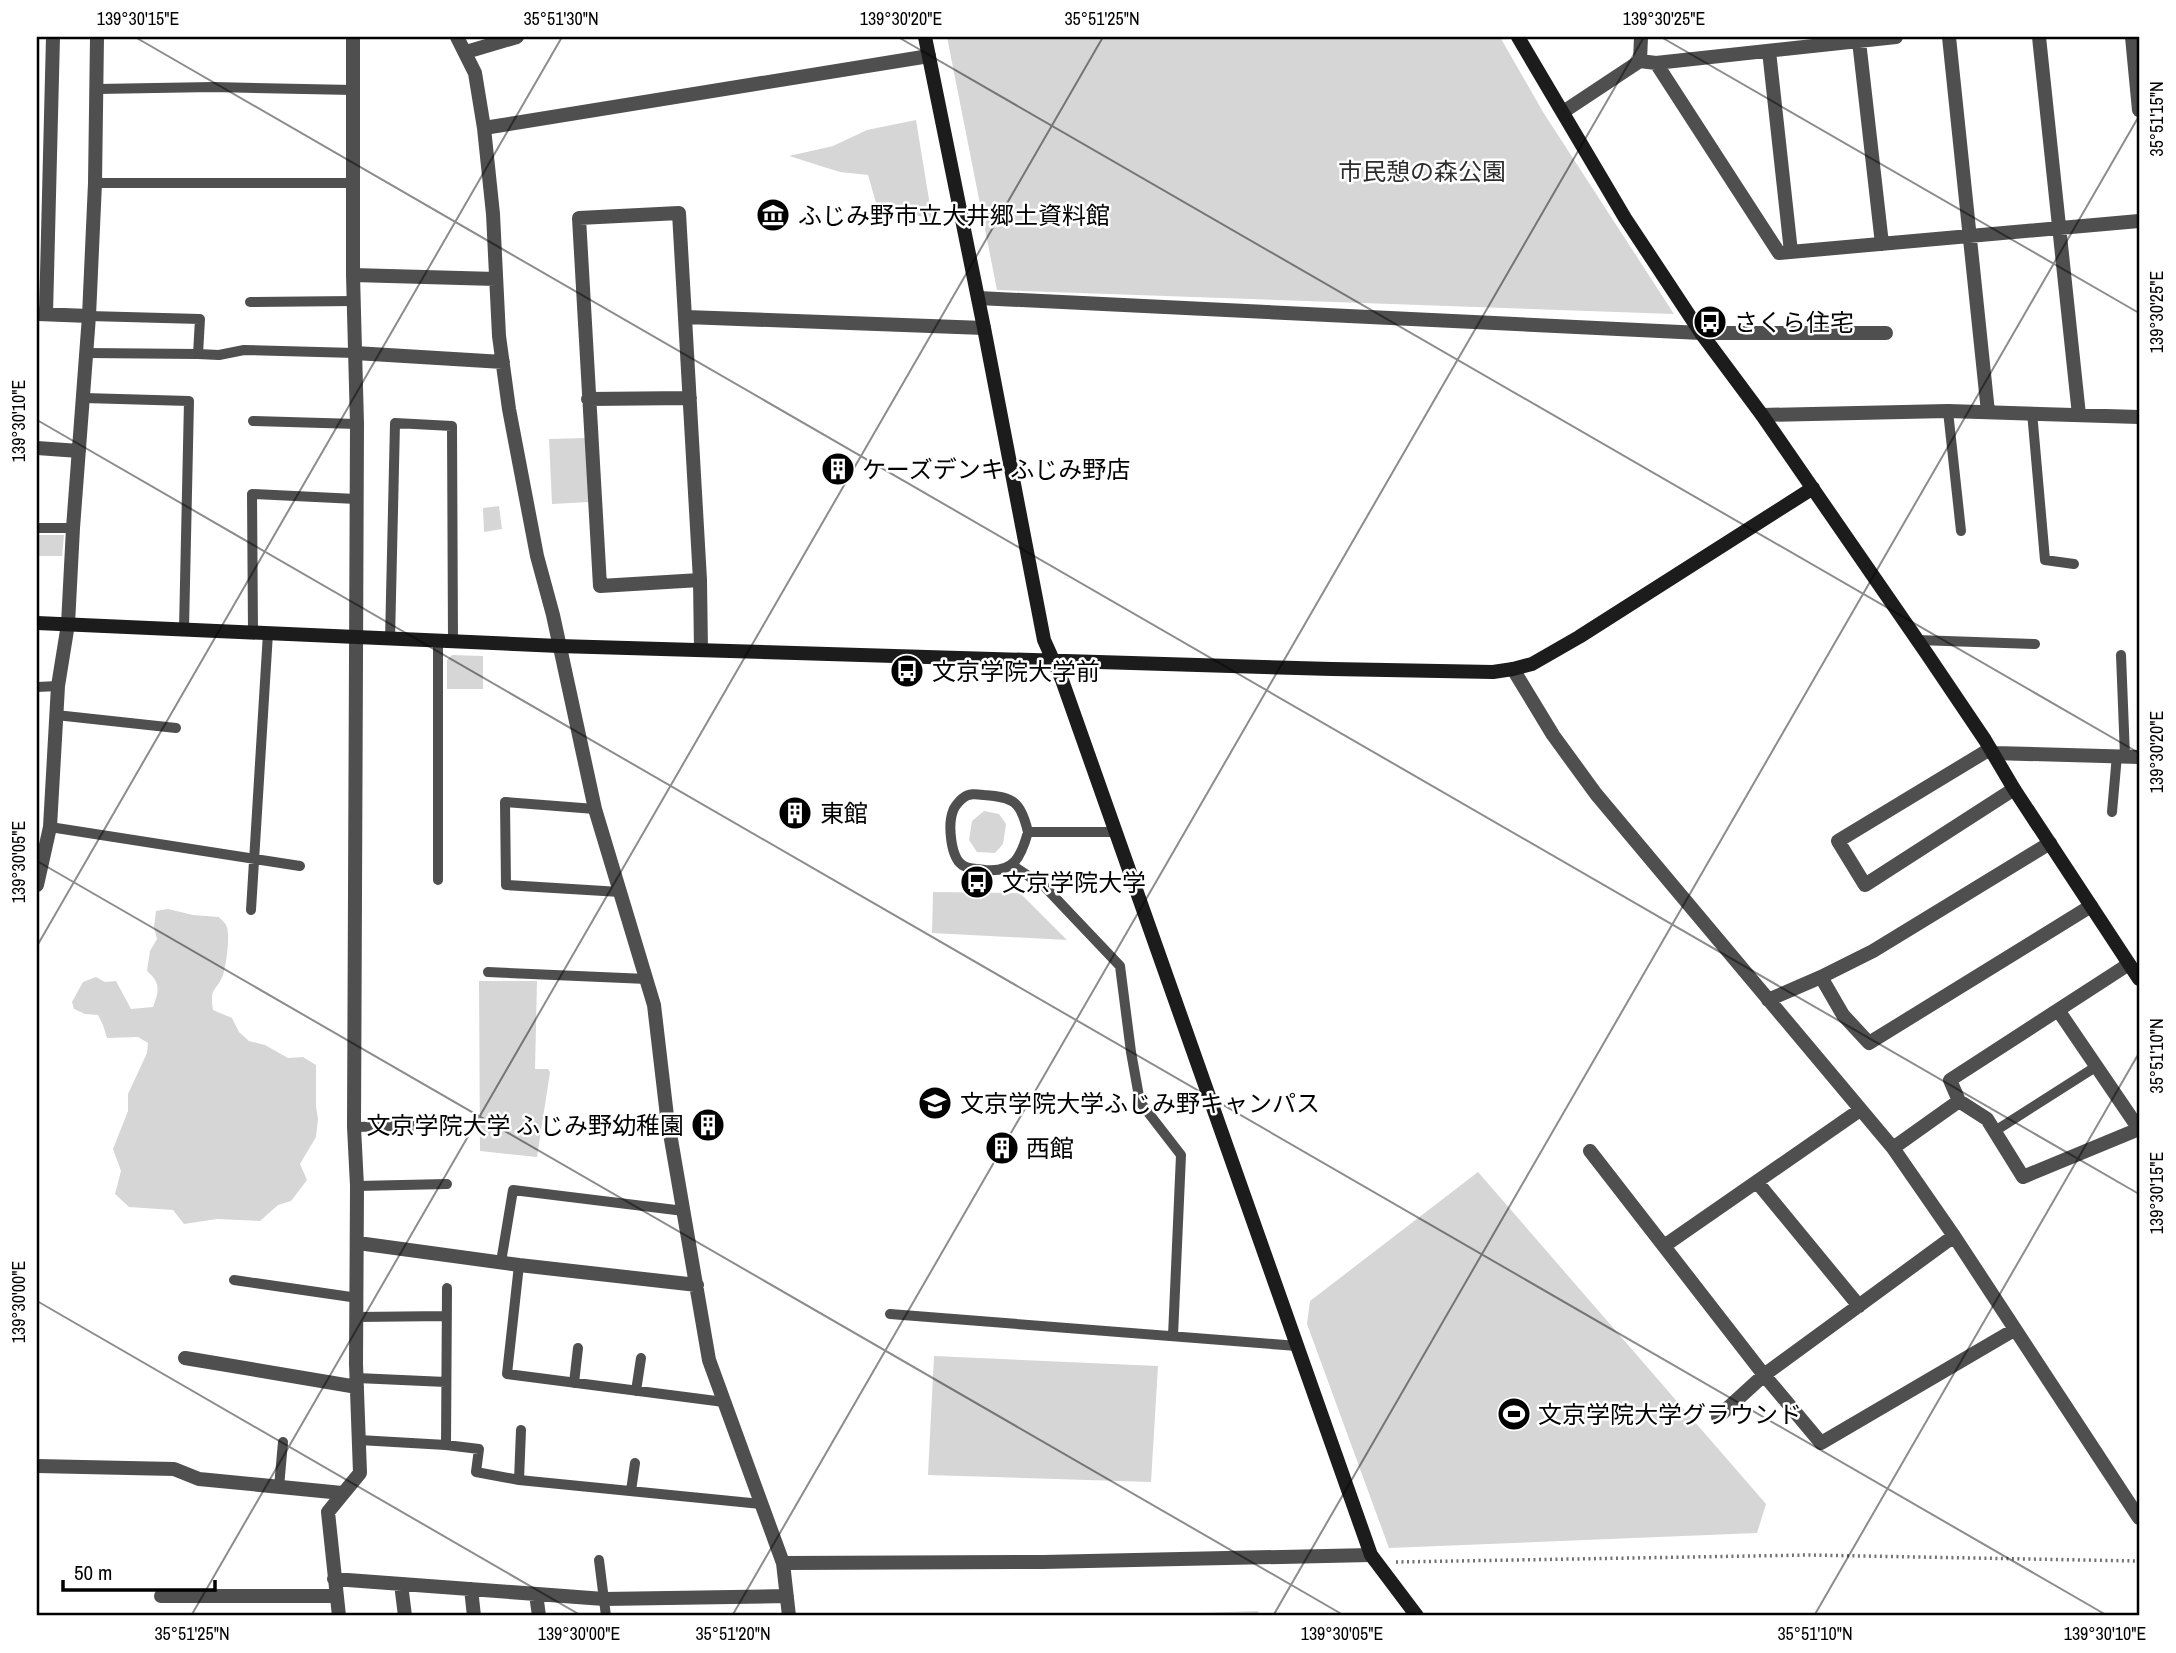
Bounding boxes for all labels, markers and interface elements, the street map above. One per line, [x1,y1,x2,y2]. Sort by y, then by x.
text: 139°30'15"E [97,6,179,31]
text: 35°51'30"N [523,6,599,31]
text: 139°30'20"E [860,6,942,31]
text: 35°51'25"N [1064,6,1140,31]
text: 139°30'25"E [1623,6,1705,31]
text: 35°51'15"N [2144,81,2169,157]
park label: 市民憩の森公園 [1338,155,1506,187]
museum icon: ふじみ野市立大井郷土資料館 [754,196,792,234]
place label: ふじみ野市立大井郷土資料館 [798,199,1110,231]
text: 139°30'25"E [2144,271,2169,353]
bus stop icon: さくら住宅 [1691,303,1729,341]
place label: さくら住宅 [1734,306,1854,338]
text: 139°30'10"E [6,380,31,462]
building icon: ケーズデンキ ふじみ野店 [819,450,857,488]
place label: ケーズデンキ ふじみ野店 [862,453,1130,485]
bus stop icon: 文京学院大学前 [888,652,926,690]
place label: 文京学院大学前 [932,655,1100,687]
text: 139°30'20"E [2144,711,2169,793]
building icon: 東館 [776,794,814,832]
place label: 東館 [820,797,868,829]
text: 139°30'05"E [6,821,31,903]
bus stop icon: 文京学院大学 [958,863,996,901]
place label: 文京学院大学 [1002,866,1146,898]
text: 35°51'10"N [2144,1018,2169,1094]
school or university icon: 文京学院大学ふじみ野キャンパス [916,1084,954,1122]
place label: 文京学院大学ふじみ野キャンパス [960,1087,1320,1119]
building icon: 文京学院大学 ふじみ野幼稚園 [689,1106,727,1144]
place label: 文京学院大学 ふじみ野幼稚園 [367,1109,684,1141]
building icon: 西館 [983,1129,1021,1167]
place label: 西館 [1026,1132,1074,1164]
text: 139°30'15"E [2144,1152,2169,1234]
text: 139°30'00"E [6,1261,31,1343]
sports icon: 文京学院大学グラウンド [1495,1395,1533,1433]
place label: 文京学院大学グラウンド [1538,1398,1802,1430]
scale bar [63,1548,215,1592]
text: 50 m [74,1558,112,1587]
text: 35°51'25"N [154,1621,230,1646]
text: 139°30'00"E [538,1621,620,1646]
text: 35°51'20"N [695,1621,771,1646]
text: 139°30'05"E [1301,1621,1383,1646]
text: 35°51'10"N [1777,1621,1853,1646]
text: 139°30'10"E [2064,1621,2146,1646]

